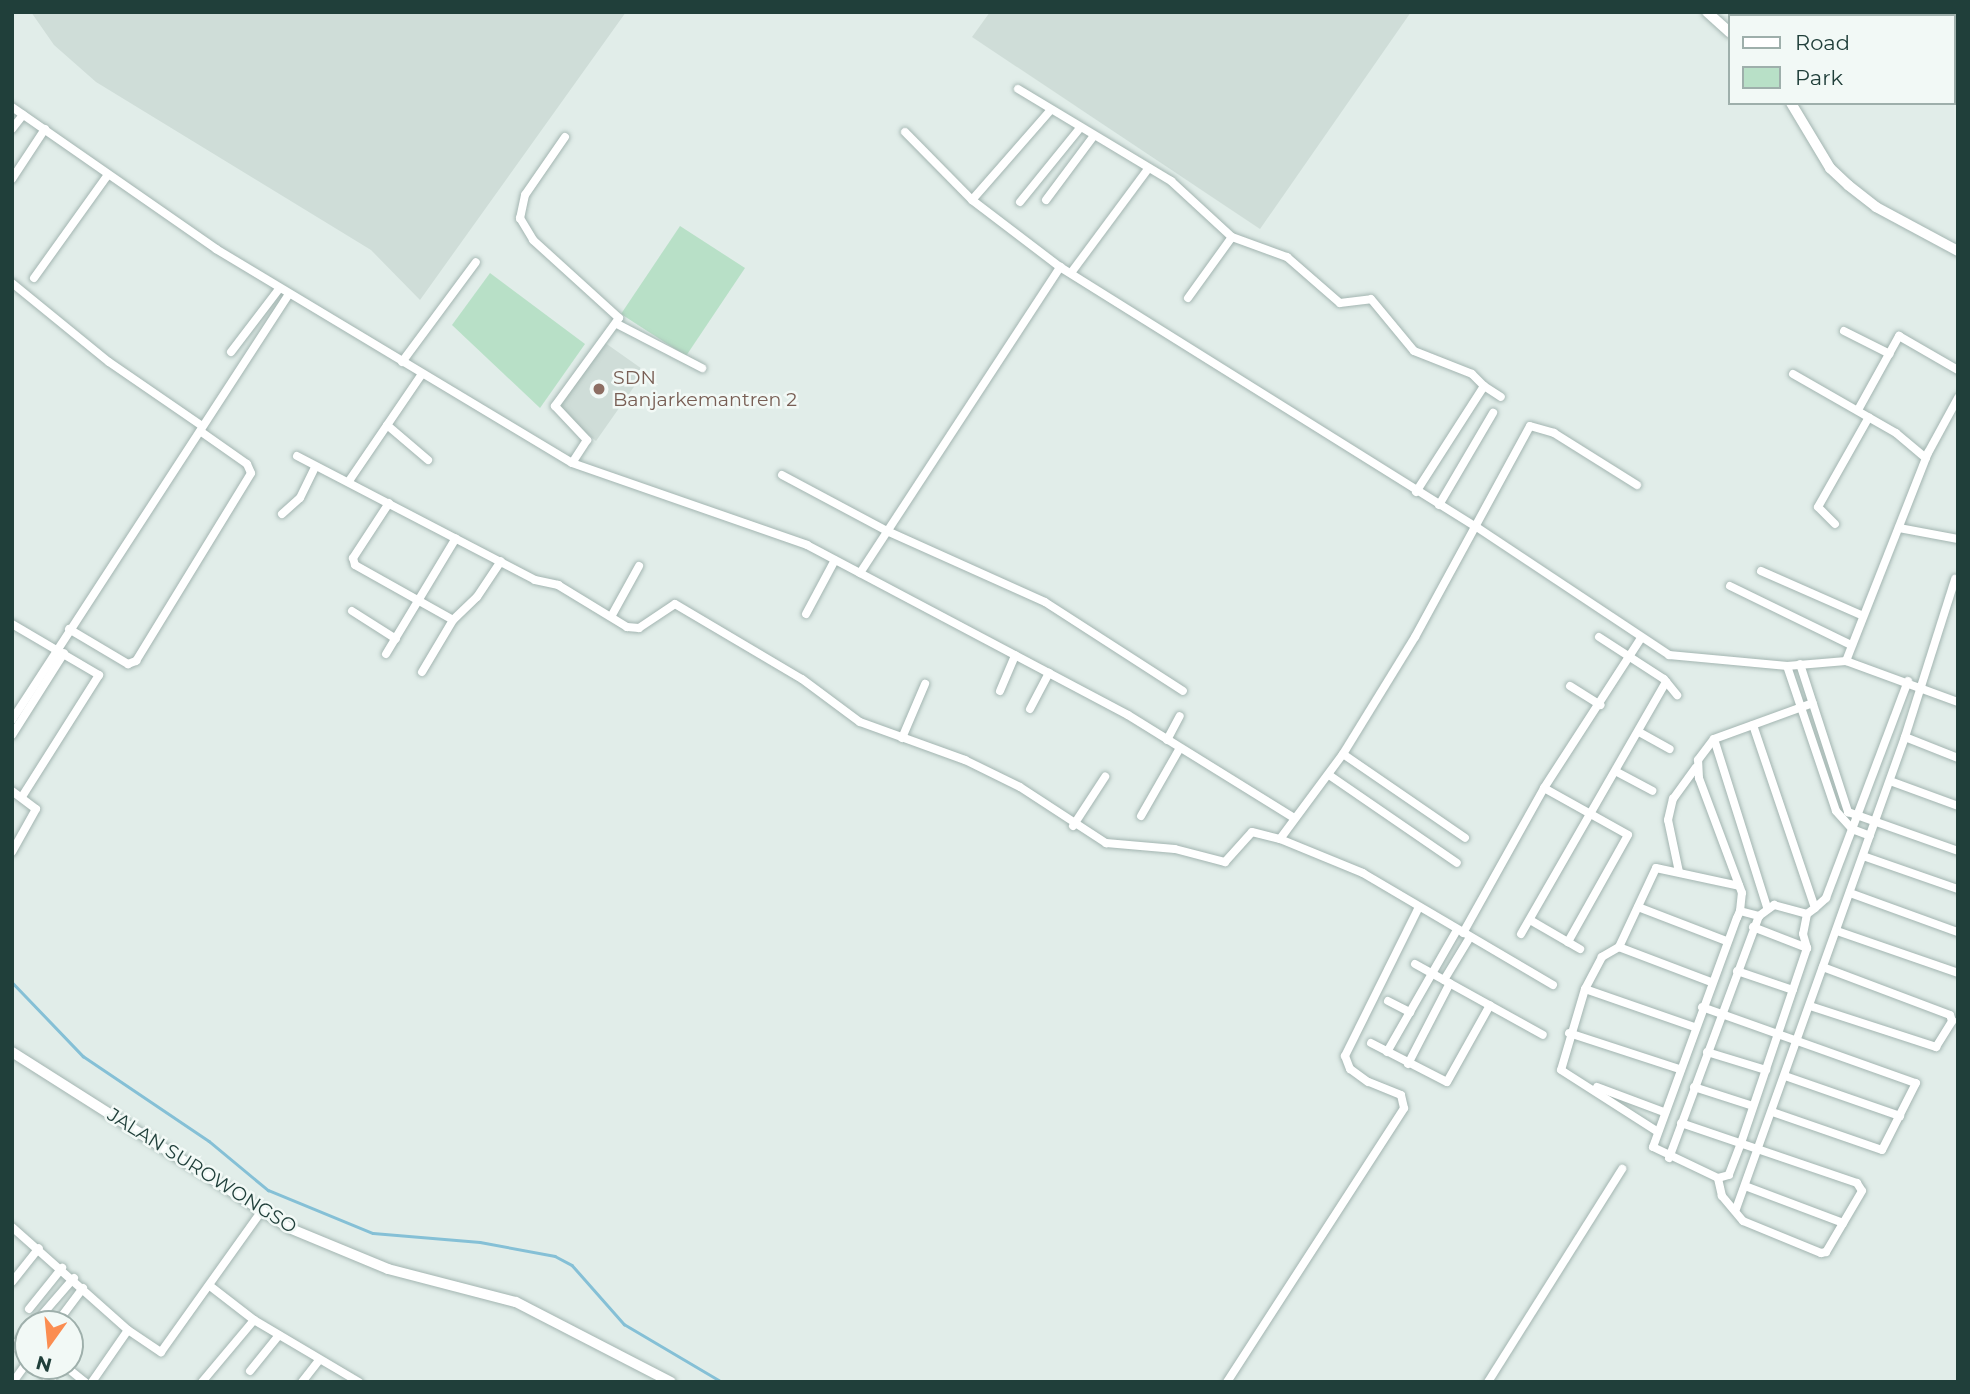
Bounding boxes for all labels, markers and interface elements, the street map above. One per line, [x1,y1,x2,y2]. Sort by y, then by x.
legend [1728,14,1956,105]
text: Road [1795,30,1850,55]
text: Park [1795,65,1843,90]
place label: SDN Banjarkemantren 2 [613,367,797,411]
marker: SDN Banjarkemantren 2 [591,381,607,397]
street label: JALAN SUROWONGSO [103,1103,301,1239]
north arrow [14,1310,84,1380]
text: N [34,1351,54,1377]

